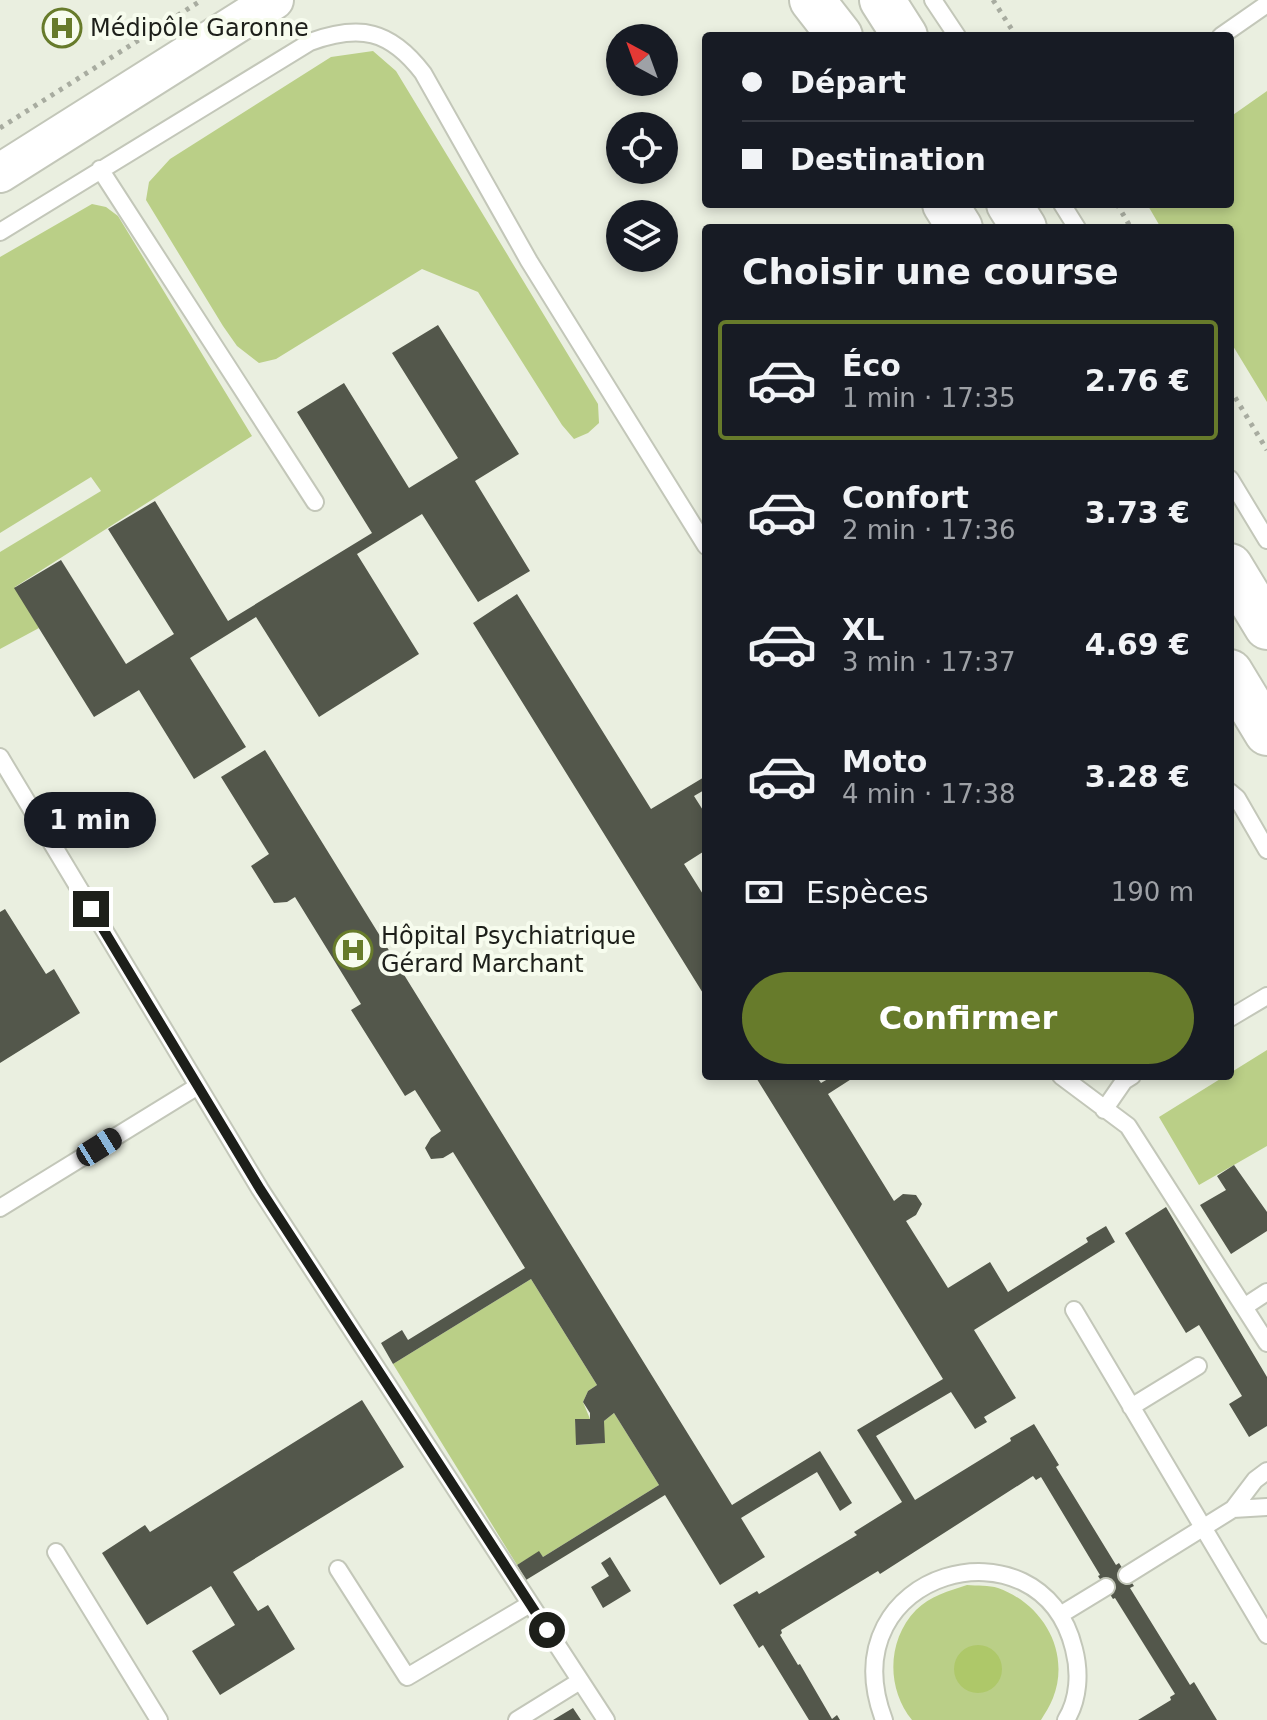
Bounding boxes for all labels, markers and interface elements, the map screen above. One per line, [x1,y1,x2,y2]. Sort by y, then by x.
hospital icon: Médipôle Garonne [41,7,83,49]
place label: Médipôle Garonne [90,14,309,42]
north arrow [606,24,678,96]
map controls [606,24,678,272]
text: Départ [790,65,906,100]
button: locate [606,112,678,184]
text: Destination [790,142,986,177]
button: layers [606,200,678,272]
text: Choisir une course [742,251,1119,292]
icon: car [746,344,818,416]
text: Éco [842,348,901,383]
text: 2.76 € [1085,363,1190,398]
text: 1 min · 17:35 [842,383,1016,413]
icon: car [746,476,818,548]
text: Confort [842,480,969,515]
text: 3.73 € [1085,495,1190,530]
text: 2 min · 17:36 [842,515,1016,545]
icon: car [746,608,818,680]
text: XL [842,612,884,647]
text: 4.69 € [1085,627,1190,662]
text: 3 min · 17:37 [842,647,1016,677]
icon: car [746,740,818,812]
text: Moto [842,744,927,779]
text: 3.28 € [1085,759,1190,794]
text: 4 min · 17:38 [842,779,1016,809]
callout: 1 min [25,793,157,849]
text: 1 min [49,805,131,835]
icon: cash [742,870,786,914]
text: Espèces [806,875,929,910]
text: 190 m [1111,877,1194,907]
route end [73,891,109,927]
place label: Hôpital Psychiatrique Gérard Marchant [381,922,636,978]
hospital icon: Hôpital Psychiatrique Gérard Marchant [332,929,374,971]
button: Confirmer [742,972,1194,1064]
car [72,1124,126,1170]
route start [529,1612,565,1648]

